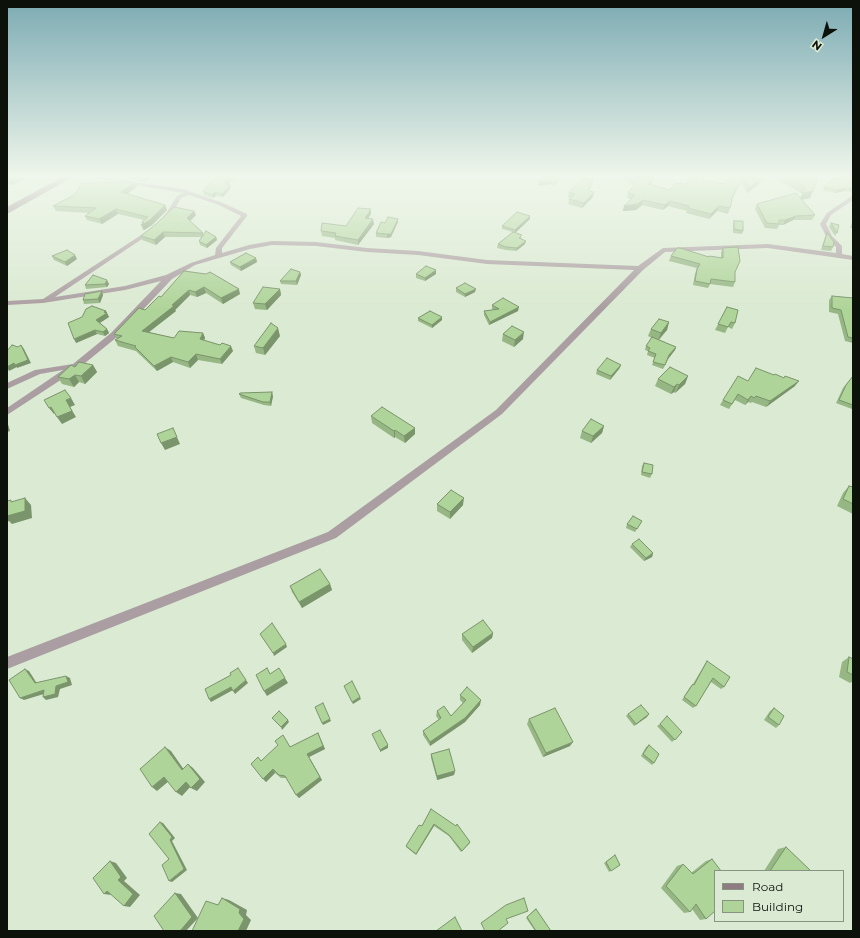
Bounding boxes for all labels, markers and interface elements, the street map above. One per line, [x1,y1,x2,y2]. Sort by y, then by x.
north arrow [804,16,844,56]
text: N [809,37,825,54]
legend [714,870,844,922]
text: Road [752,879,783,894]
text: Building [752,899,803,914]

